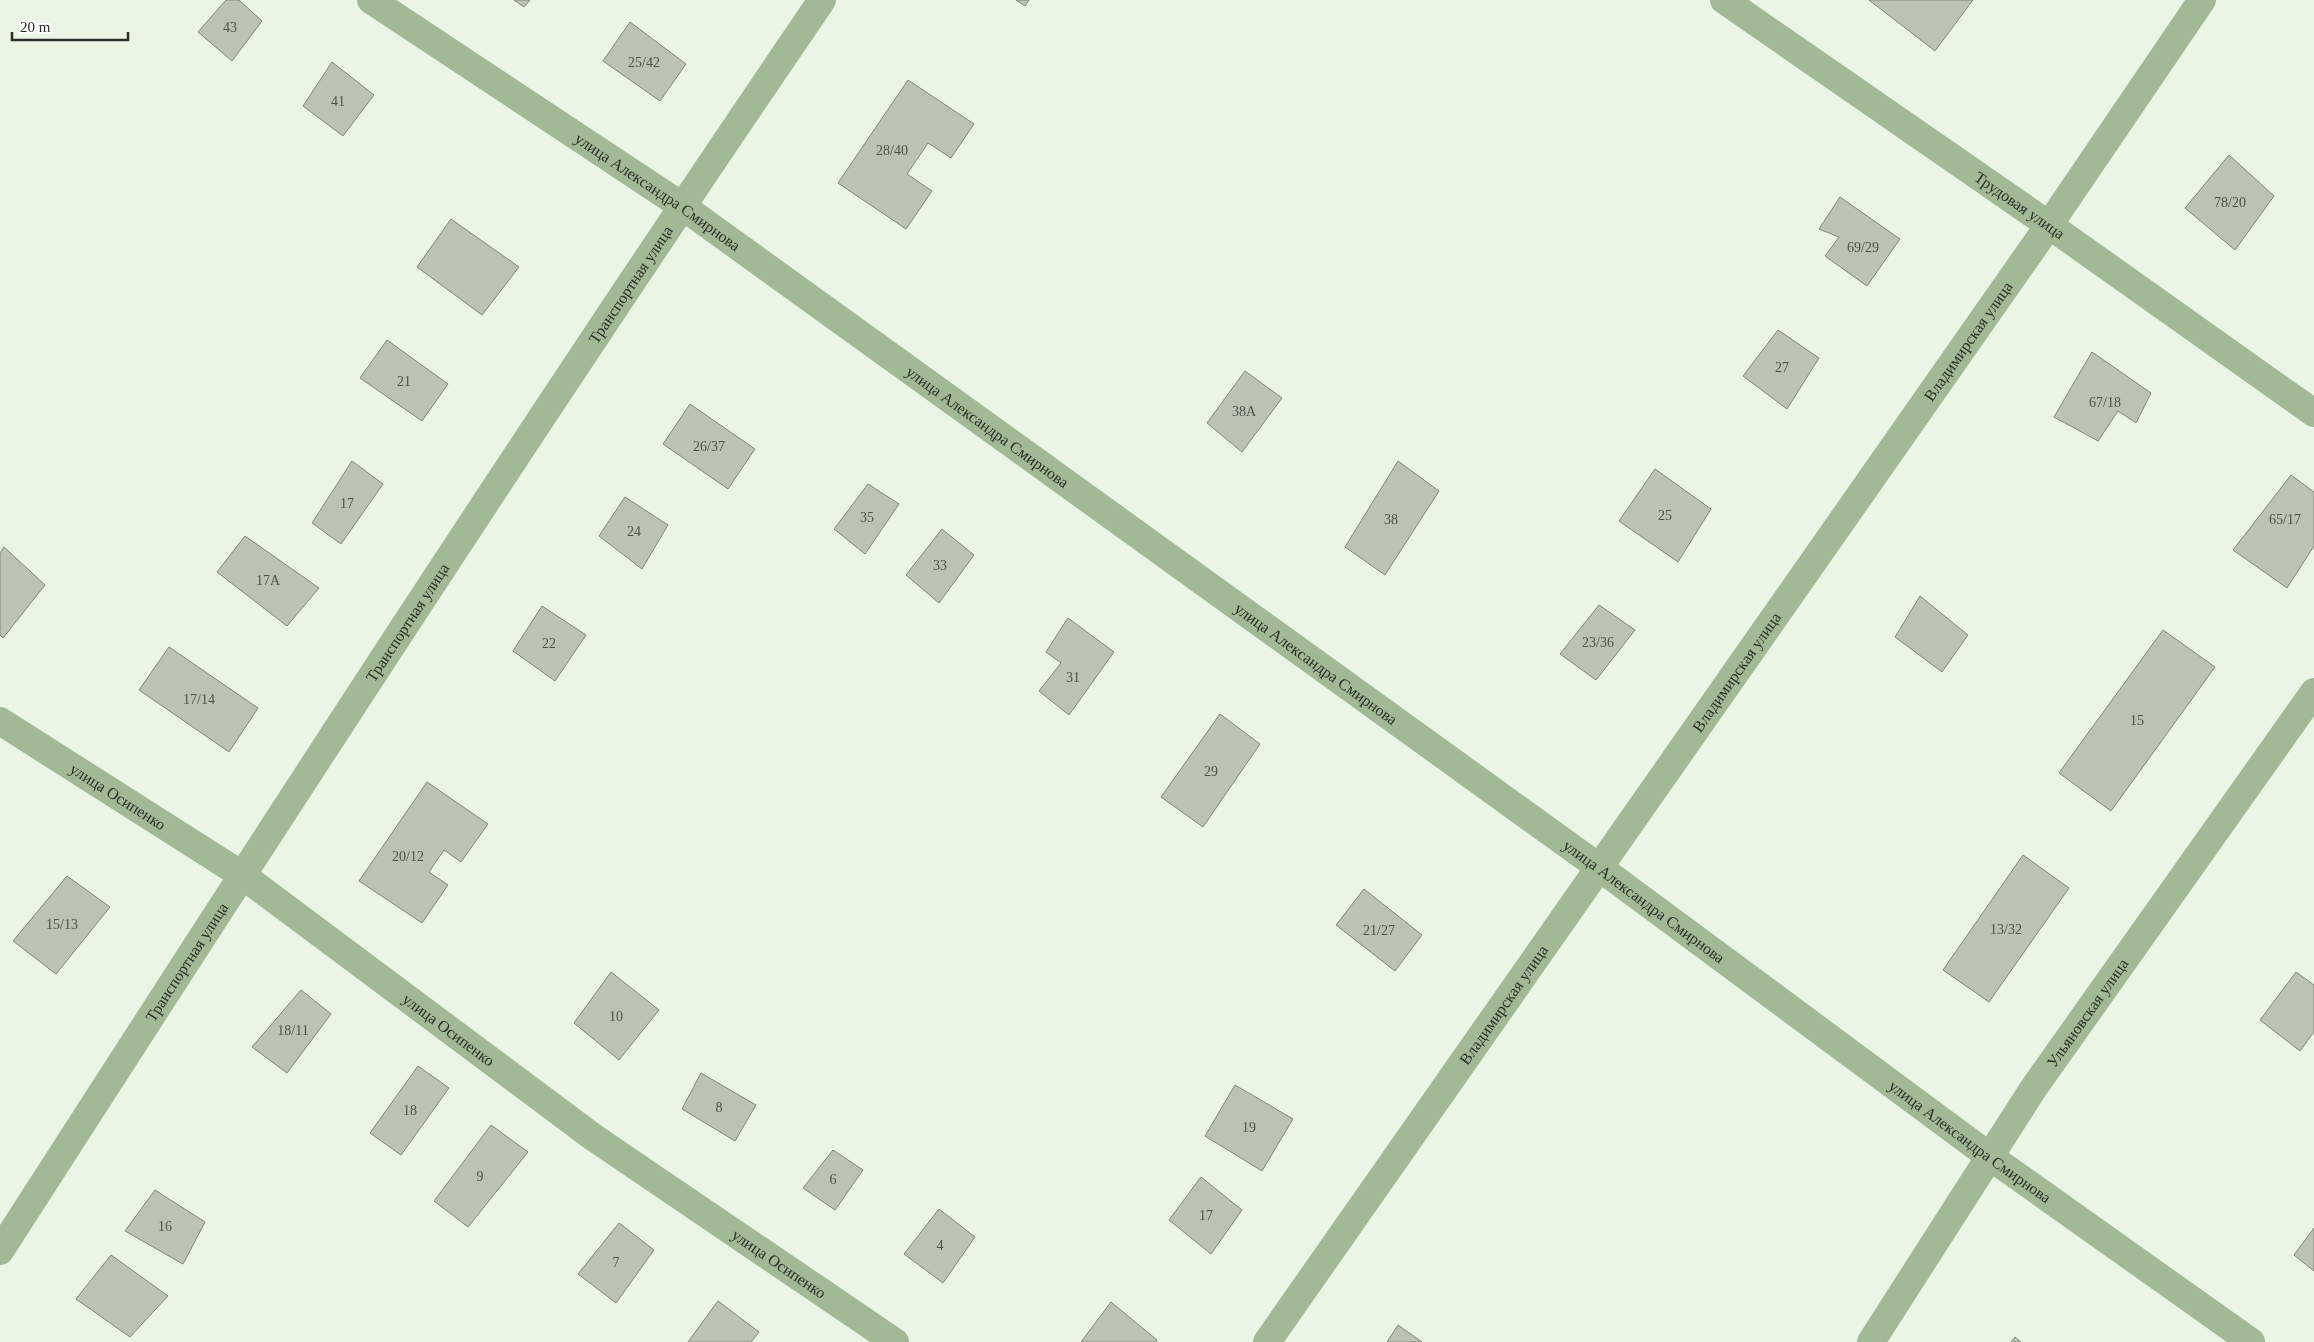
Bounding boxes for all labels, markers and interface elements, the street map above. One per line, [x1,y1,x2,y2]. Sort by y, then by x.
scale bar [12,10,129,42]
text: 20 m [20,19,51,35]
house number: 43 [223,20,237,35]
house number: 25/42 [628,55,660,70]
house number: 41 [331,94,345,109]
street label: улица Александра Смирнова [572,129,744,254]
house number: 28/40 [876,143,908,158]
street label: Трудовая улица [1972,168,2068,242]
house number: 78/20 [2214,195,2246,210]
street label: Транспортная улица [585,222,676,346]
house number: 69/29 [1847,240,1879,255]
street label: Владимирская улица [1920,278,2015,404]
house number: 27 [1775,360,1789,375]
street label: улица Александра Смирнова [903,362,1072,491]
house number: 21 [397,374,411,389]
house number: 67/18 [2089,395,2121,410]
house number: 38А [1232,404,1257,419]
house number: 26/37 [693,439,725,454]
house number: 17 [340,496,354,511]
house number: 25 [1658,508,1672,523]
house number: 35 [860,510,874,525]
house number: 38 [1384,512,1398,527]
house number: 65/17 [2269,512,2301,527]
house number: 24 [627,524,641,539]
house number: 33 [933,558,947,573]
street label: Транспортная улица [362,560,452,685]
house number: 17А [256,573,281,588]
street label: улица Александра Смирнова [1231,599,1401,728]
street label: Владимирская улица [1689,609,1784,735]
house number: 23/36 [1582,635,1614,650]
house number: 22 [542,636,556,651]
house number: 31 [1066,670,1080,685]
house number: 17/14 [183,692,215,707]
house number: 15 [2130,713,2144,728]
street label: улица Осипенко [67,759,169,833]
house number: 29 [1204,764,1218,779]
street label: улица Александра Смирнова [1560,836,1728,966]
house number: 20/12 [392,849,424,864]
street label: Транспортная улица [142,899,231,1024]
house number: 15/13 [46,917,78,932]
house number: 13/32 [1990,922,2022,937]
house number: 21/27 [1363,923,1395,938]
street label: Владимирская улица [1456,942,1551,1067]
street label: Ульяновская улица [2043,955,2131,1070]
street label: улица Осипенко [399,990,498,1069]
house number: 10 [609,1009,623,1024]
house number: 18/11 [277,1023,309,1038]
street label: улица Александра Смирнова [1885,1077,2054,1206]
house number: 8 [716,1100,723,1115]
house number: 18 [403,1103,417,1118]
house number: 19 [1242,1120,1256,1135]
house number: 9 [477,1169,484,1184]
house number: 6 [830,1172,837,1187]
house number: 17 [1199,1208,1213,1223]
house number: 16 [158,1219,172,1234]
street label: улица Осипенко [728,1226,830,1301]
house number: 4 [937,1238,944,1253]
house number: 7 [613,1255,620,1270]

